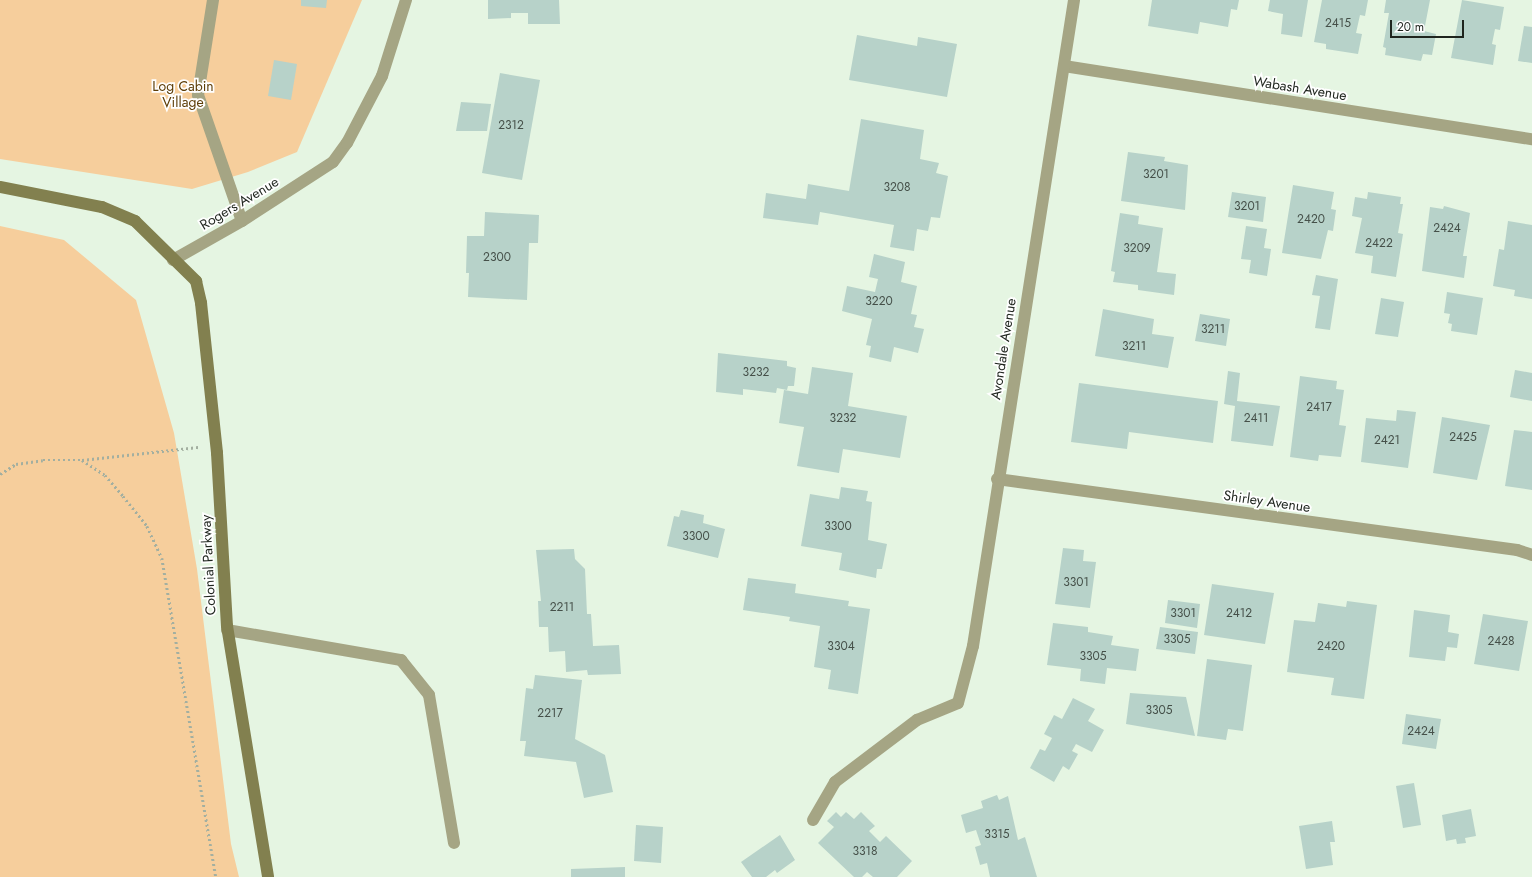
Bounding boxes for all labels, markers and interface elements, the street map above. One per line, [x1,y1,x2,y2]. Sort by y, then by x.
scale bar [1392,12,1466,38]
house number: 2415 [1325,17,1351,31]
text: 20 m [1397,18,1424,36]
street label: Wabash Avenue [1252,72,1348,104]
park label: Log Cabin Village [152,78,214,110]
house number: 2312 [498,119,524,133]
house number: 3201 [1143,168,1169,182]
street label: Rogers Avenue [197,173,281,233]
house number: 3208 [883,181,911,195]
house number: 3201 [1234,200,1260,214]
house number: 2420 [1297,213,1325,227]
house number: 2424 [1433,222,1461,236]
house number: 2422 [1365,237,1393,251]
house number: 3209 [1123,242,1151,256]
house number: 2300 [483,251,511,265]
house number: 3220 [865,295,893,309]
street label: Avondale Avenue [987,297,1019,401]
house number: 3211 [1201,323,1225,337]
house number: 3211 [1122,340,1146,354]
house number: 3232 [743,366,769,380]
house number: 2417 [1306,401,1332,415]
house number: 3232 [830,412,856,426]
house number: 2411 [1244,412,1268,426]
house number: 2425 [1449,431,1477,445]
house number: 2421 [1374,434,1400,448]
street label: Shirley Avenue [1222,487,1312,515]
street label: Colonial Parkway [197,514,219,616]
house number: 3300 [824,520,852,534]
house number: 3300 [682,530,710,544]
house number: 3301 [1063,576,1089,590]
house number: 2211 [550,601,574,615]
house number: 3301 [1170,607,1196,621]
house number: 2412 [1226,607,1252,621]
house number: 3305 [1163,633,1191,647]
house number: 2428 [1487,635,1515,649]
house number: 3304 [827,640,855,654]
house number: 2420 [1317,640,1345,654]
house number: 3305 [1079,650,1107,664]
house number: 3305 [1145,704,1173,718]
house number: 2217 [537,707,563,721]
house number: 2424 [1407,725,1435,739]
house number: 3315 [984,828,1010,842]
house number: 3318 [852,845,878,859]

